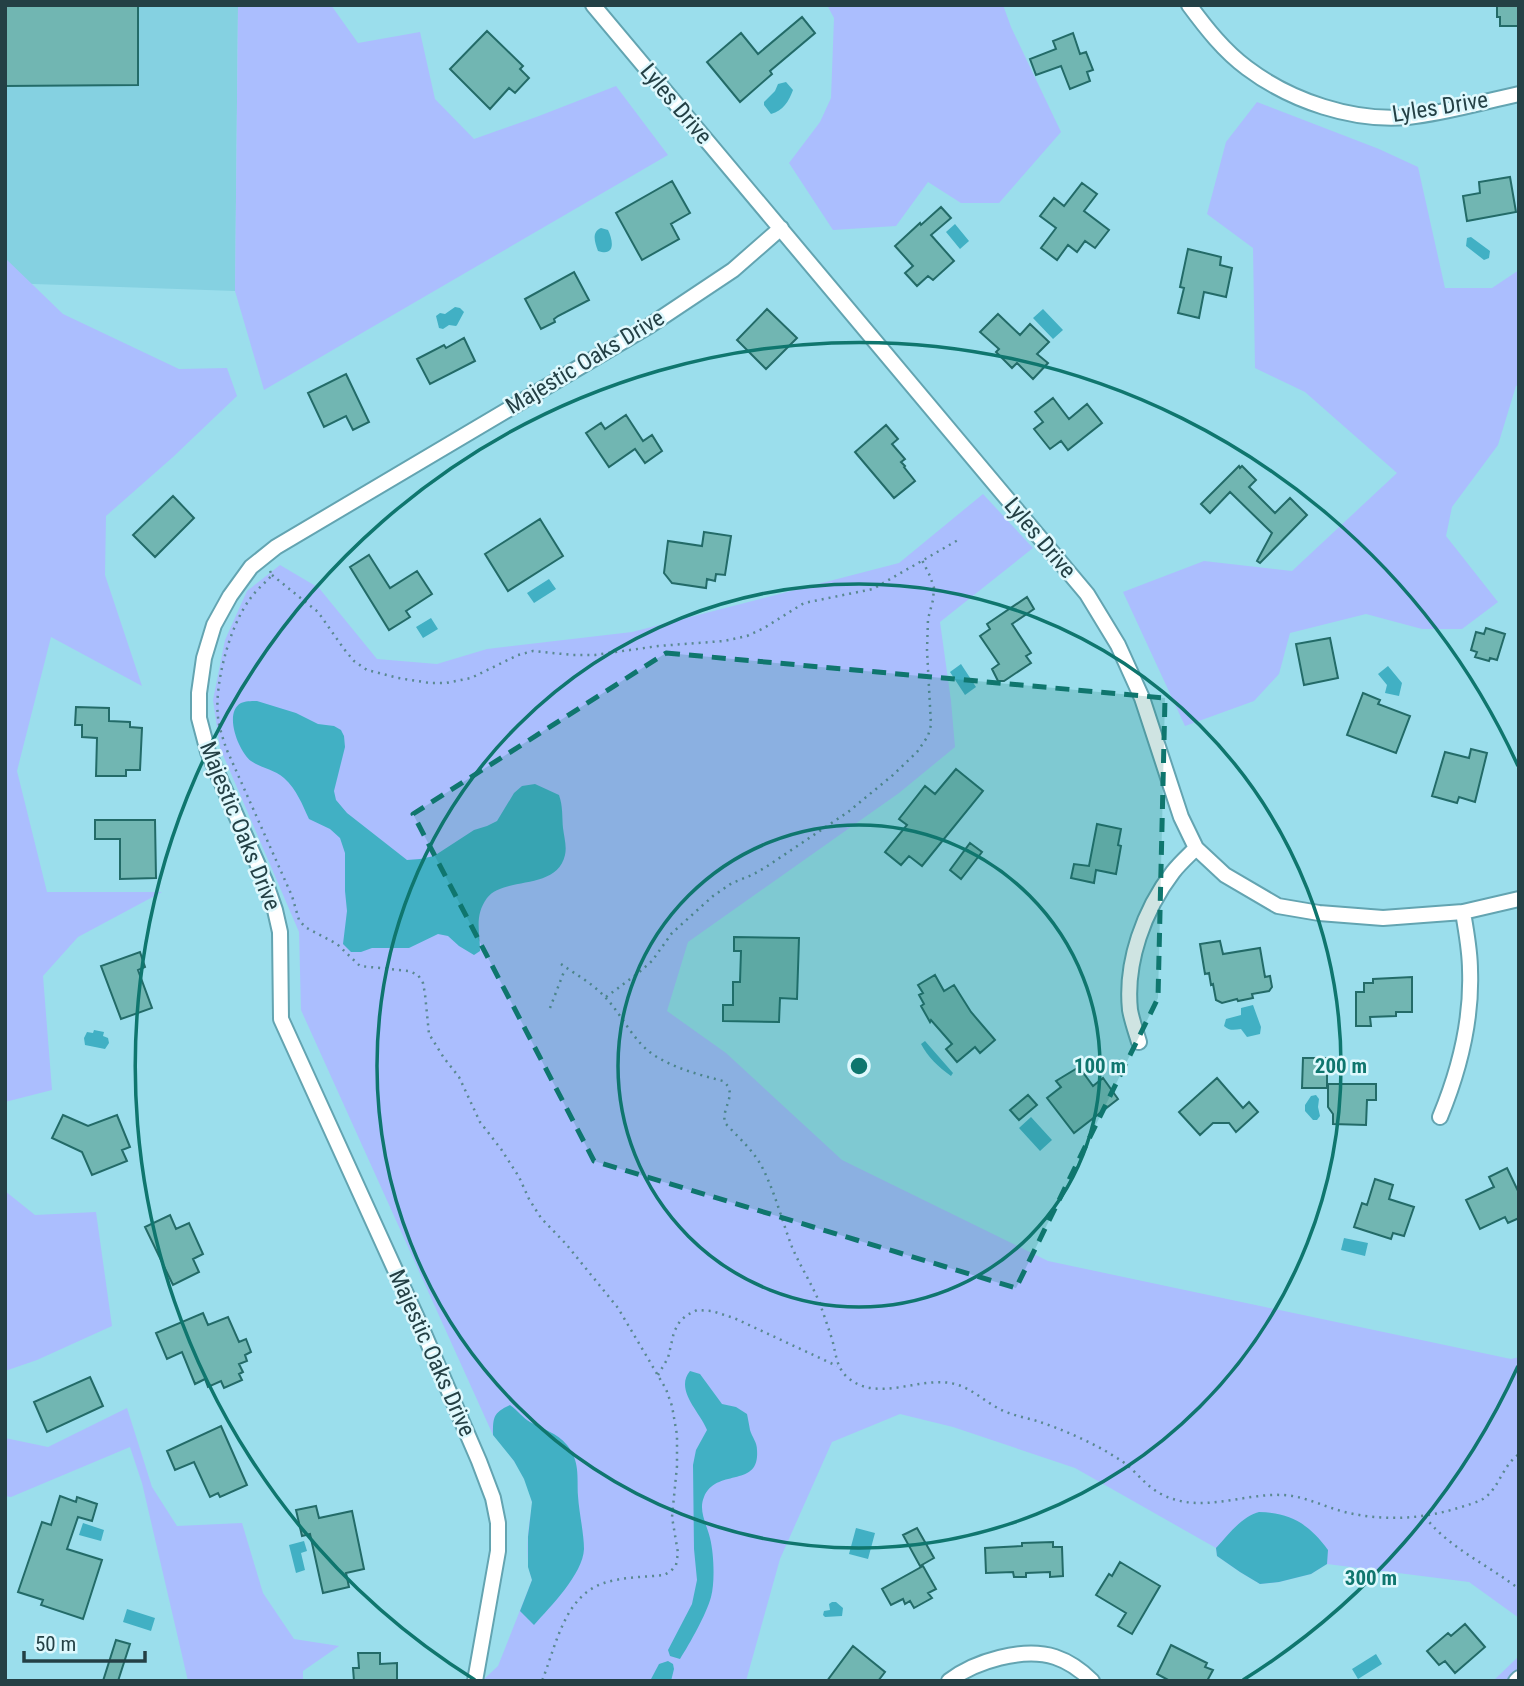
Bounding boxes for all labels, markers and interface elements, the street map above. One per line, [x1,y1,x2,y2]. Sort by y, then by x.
street label: Lyles Drive [635,58,717,150]
street label: Lyles Drive [1390,86,1490,128]
street label: Majestic Oaks Drive [501,304,669,420]
street label: Lyles Drive [999,492,1081,584]
street label: Majestic Oaks Drive [194,738,286,914]
centre of rings [847,1054,871,1078]
text: 100 m [1074,1054,1126,1078]
text: 200 m [1315,1054,1367,1078]
street label: Majestic Oaks Drive [383,1265,481,1441]
text: 300 m [1345,1566,1397,1590]
scale bar [24,1620,145,1664]
text: 50 m [35,1632,76,1656]

